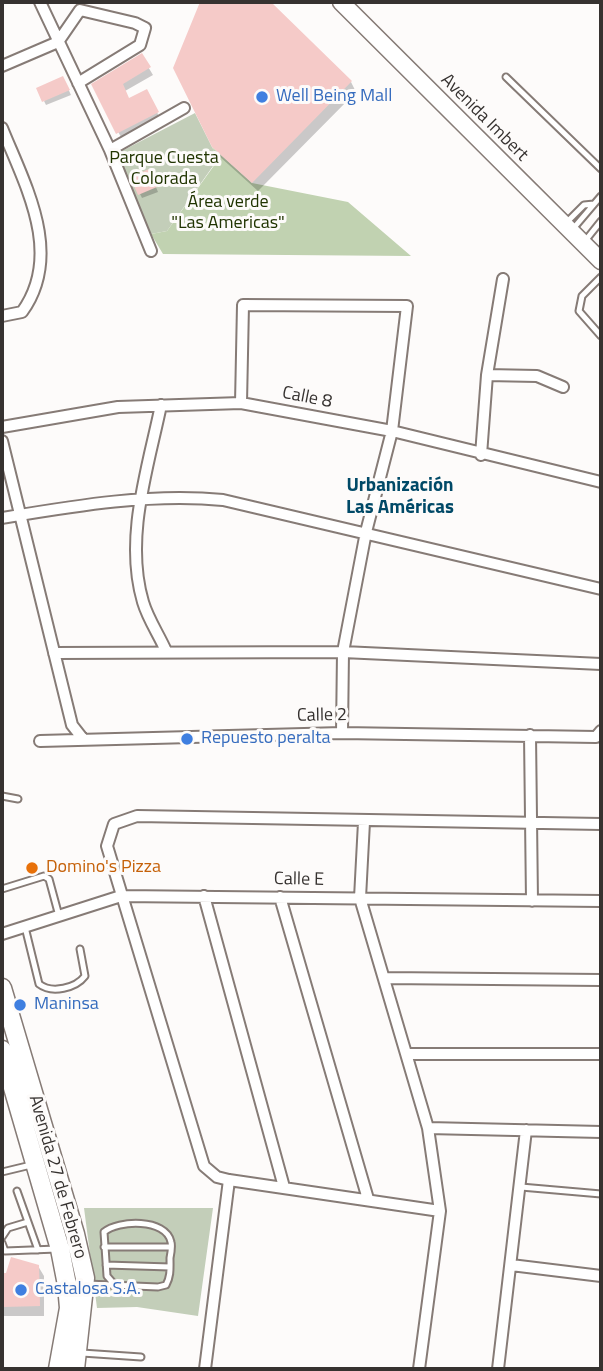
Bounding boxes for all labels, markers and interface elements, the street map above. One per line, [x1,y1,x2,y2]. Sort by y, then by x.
street label: Avenida Imbert [436,70,532,166]
place label: Well Being Mall [276,86,392,108]
marker: Well Being Mall [254,89,270,105]
park label: Parque Cuesta Colorada [109,148,219,190]
park label: Área verde "Las Americas" [171,192,285,234]
street label: Calle 8 [280,383,334,413]
district label: Urbanización Las Américas [346,475,454,519]
street label: Calle 2 [297,705,347,727]
place label: Repuesto peralta [201,728,331,750]
marker: Repuesto peralta [179,731,195,747]
place label: Domino's Pizza [46,857,161,879]
marker: Domino's Pizza [24,860,40,876]
street label: Calle E [274,869,324,891]
place label: Maninsa [34,994,99,1016]
marker: Maninsa [12,997,28,1013]
street label: Avenida 27 de Febrero [23,1093,91,1261]
place label: Castalosa S.A. [35,1279,141,1301]
marker: Castalosa S.A. [13,1282,29,1298]

